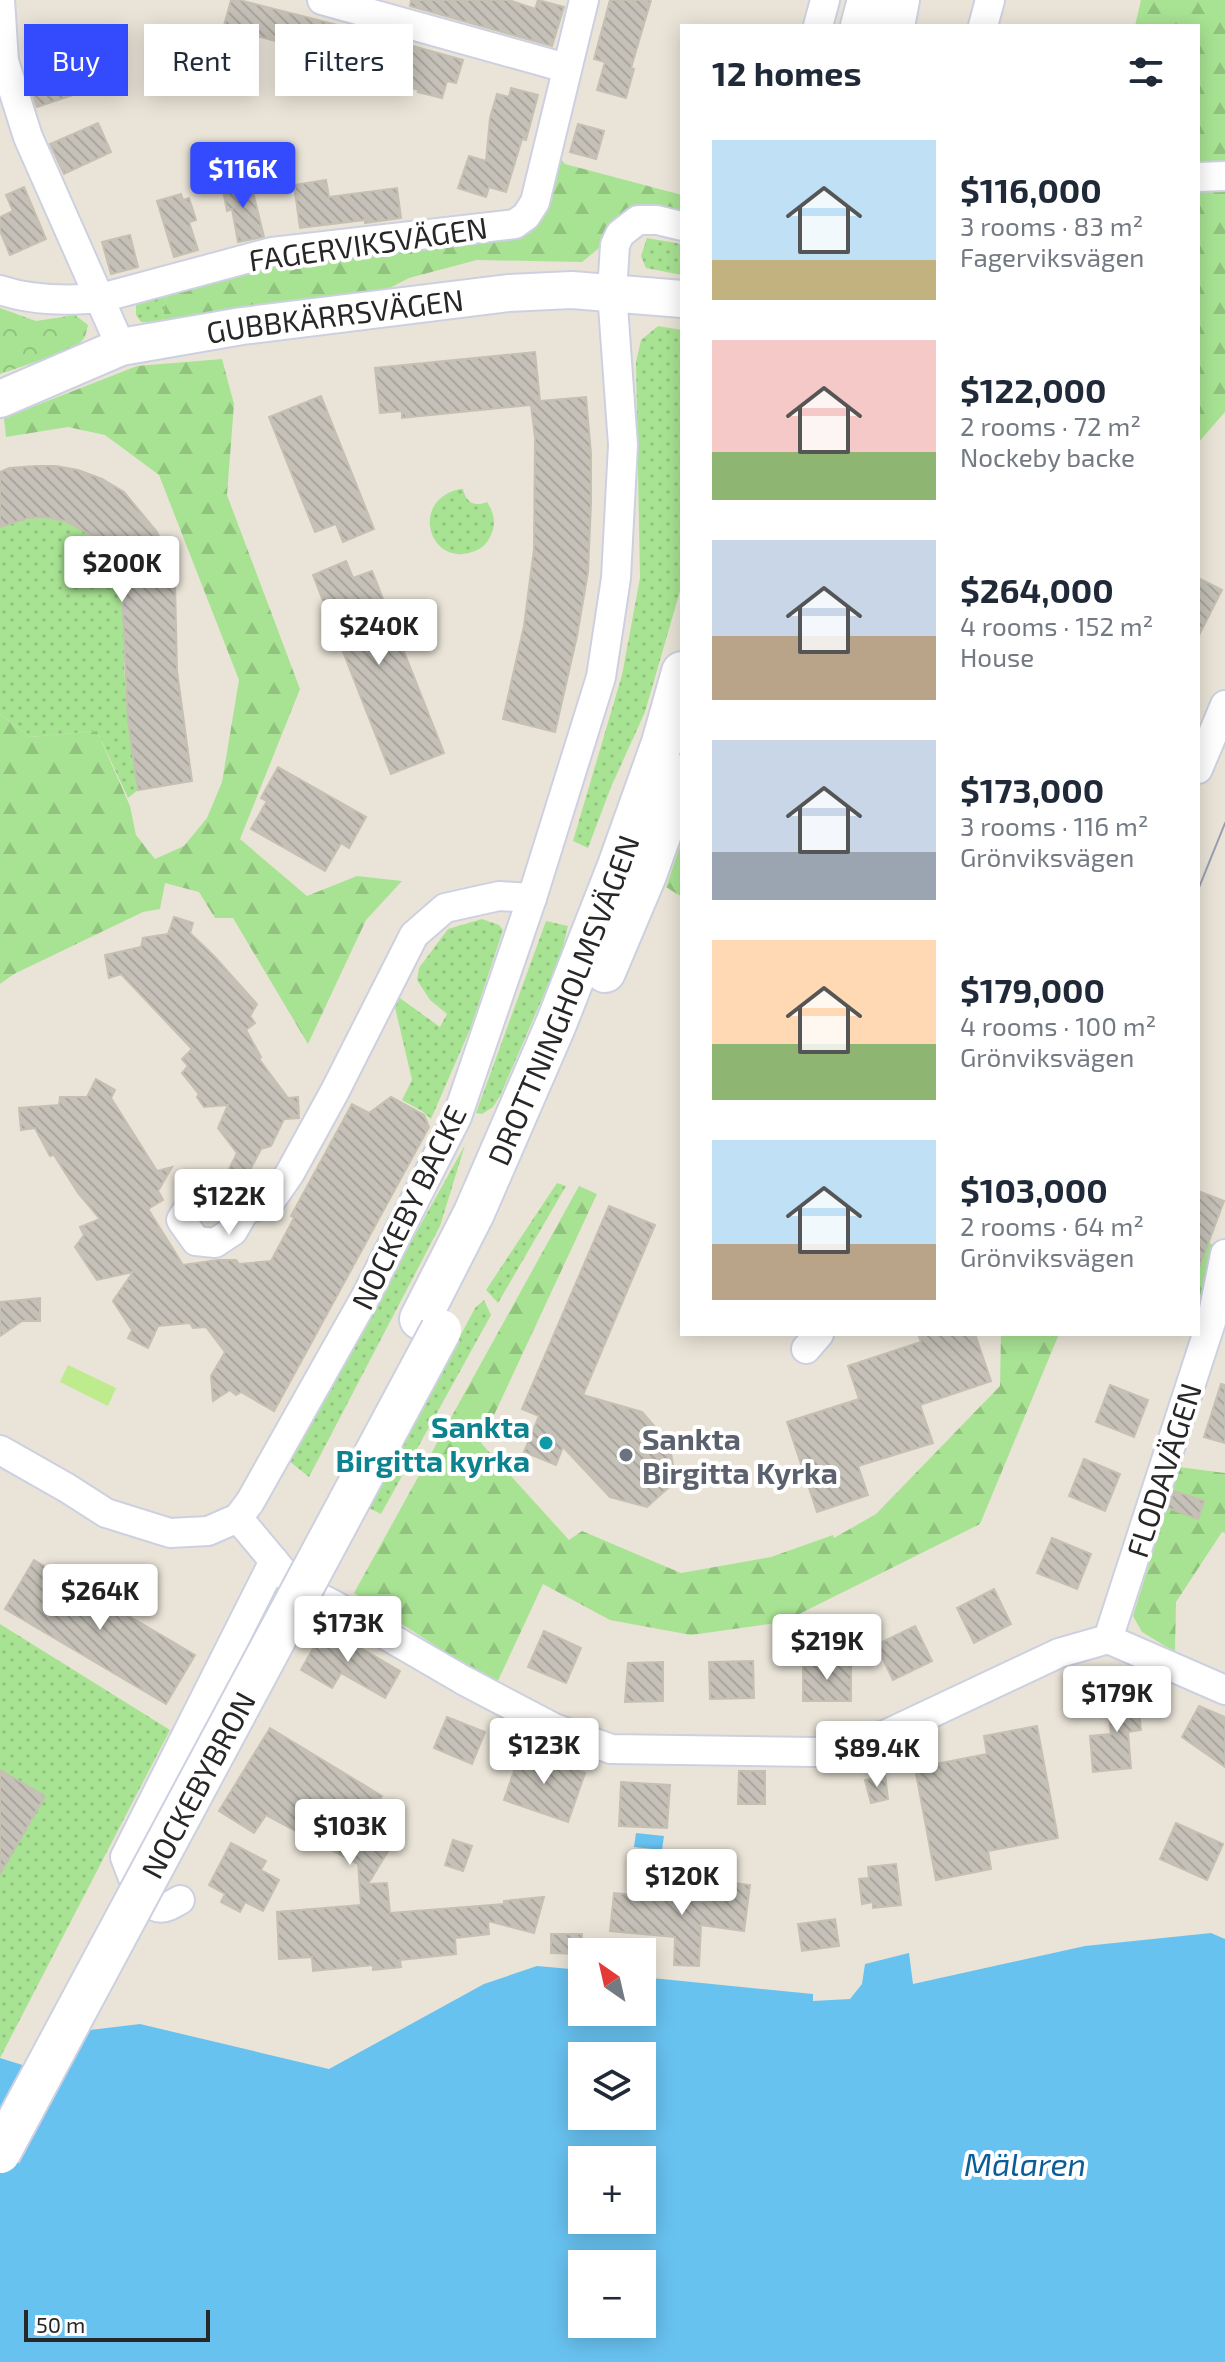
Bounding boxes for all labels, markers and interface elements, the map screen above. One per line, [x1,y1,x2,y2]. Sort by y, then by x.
chip: Buy [24,24,128,96]
chip: Rent [144,24,259,96]
chip: Filters [275,24,413,96]
icon: filters [1124,50,1168,94]
text: 12 homes [712,52,861,93]
pin: $116K [187,142,299,210]
text: $116K [208,152,278,183]
text: $116,000 [960,169,1102,210]
icon: home [776,172,872,268]
street label: FAGERVIKSVÄGEN [246,208,490,278]
text: 3 rooms · 83 m² [960,210,1143,241]
text: Fagerviksvägen [960,241,1144,272]
street label: GUBBKÄRRSVÄGEN [203,281,466,350]
text: $122,000 [960,369,1107,410]
icon: home [776,372,872,468]
text: 2 rooms · 72 m² [960,410,1141,441]
text: Nockeby backe [960,441,1135,472]
pin: $200K [66,536,178,604]
text: $200K [82,546,162,577]
text: $264,000 [960,569,1114,610]
icon: home [776,572,872,668]
pin: $240K [323,599,435,667]
text: $240K [339,609,419,640]
text: 4 rooms · 152 m² [960,610,1153,641]
text: House [960,641,1034,672]
text: $173,000 [960,769,1104,810]
icon: home [776,772,872,868]
text: 3 rooms · 116 m² [960,810,1149,841]
street label: DROTTNINGHOLMSVÄGEN [479,830,646,1170]
text: Grönviksvägen [960,841,1134,872]
text: $179,000 [960,969,1105,1010]
icon: home [776,972,872,1068]
text: 4 rooms · 100 m² [960,1010,1156,1041]
text: Grönviksvägen [960,1041,1134,1072]
street label: NOCKEBY BACKE [343,1099,473,1315]
pin: $122K [173,1169,285,1237]
text: $103,000 [960,1169,1108,1210]
icon: home [776,1172,872,1268]
text: $122K [192,1179,266,1210]
text: 2 rooms · 64 m² [960,1210,1144,1241]
text: Grönviksvägen [960,1241,1134,1272]
street label: FLODAVÄGEN [1118,1378,1208,1562]
place label: Sankta Birgitta kyrka [335,1408,530,1479]
place label: Sankta Birgitta Kyrka [642,1420,838,1491]
marker: Sankta Birgitta kyrka [537,1434,555,1452]
marker: Sankta Birgitta Kyrka [617,1446,635,1464]
pin: $264K [44,1564,156,1632]
text: $264K [61,1574,139,1605]
pin: $173K [292,1596,404,1664]
text: $173K [312,1606,384,1637]
pin: $219K [771,1614,883,1682]
text: $219K [790,1624,864,1655]
pin: $179K [1061,1666,1173,1734]
text: $179K [1081,1676,1153,1707]
street label: NOCKEBYBRON [133,1685,262,1884]
pin: $123K [488,1718,600,1786]
pin: $89.4K [812,1721,942,1789]
text: $123K [508,1728,580,1759]
text: $89.4K [834,1731,920,1762]
pin: $103K [294,1799,406,1867]
text: $103K [313,1809,387,1840]
pin: $120K [626,1849,738,1917]
text: $120K [645,1859,719,1890]
north arrow [568,1938,656,2026]
map controls [568,1938,656,2338]
button: layers [568,2042,656,2130]
water label: Mälaren [964,2144,1086,2182]
button: + [568,2146,656,2234]
button: − [568,2250,656,2338]
scale bar [24,2306,210,2342]
text: 50 m [36,2311,85,2337]

